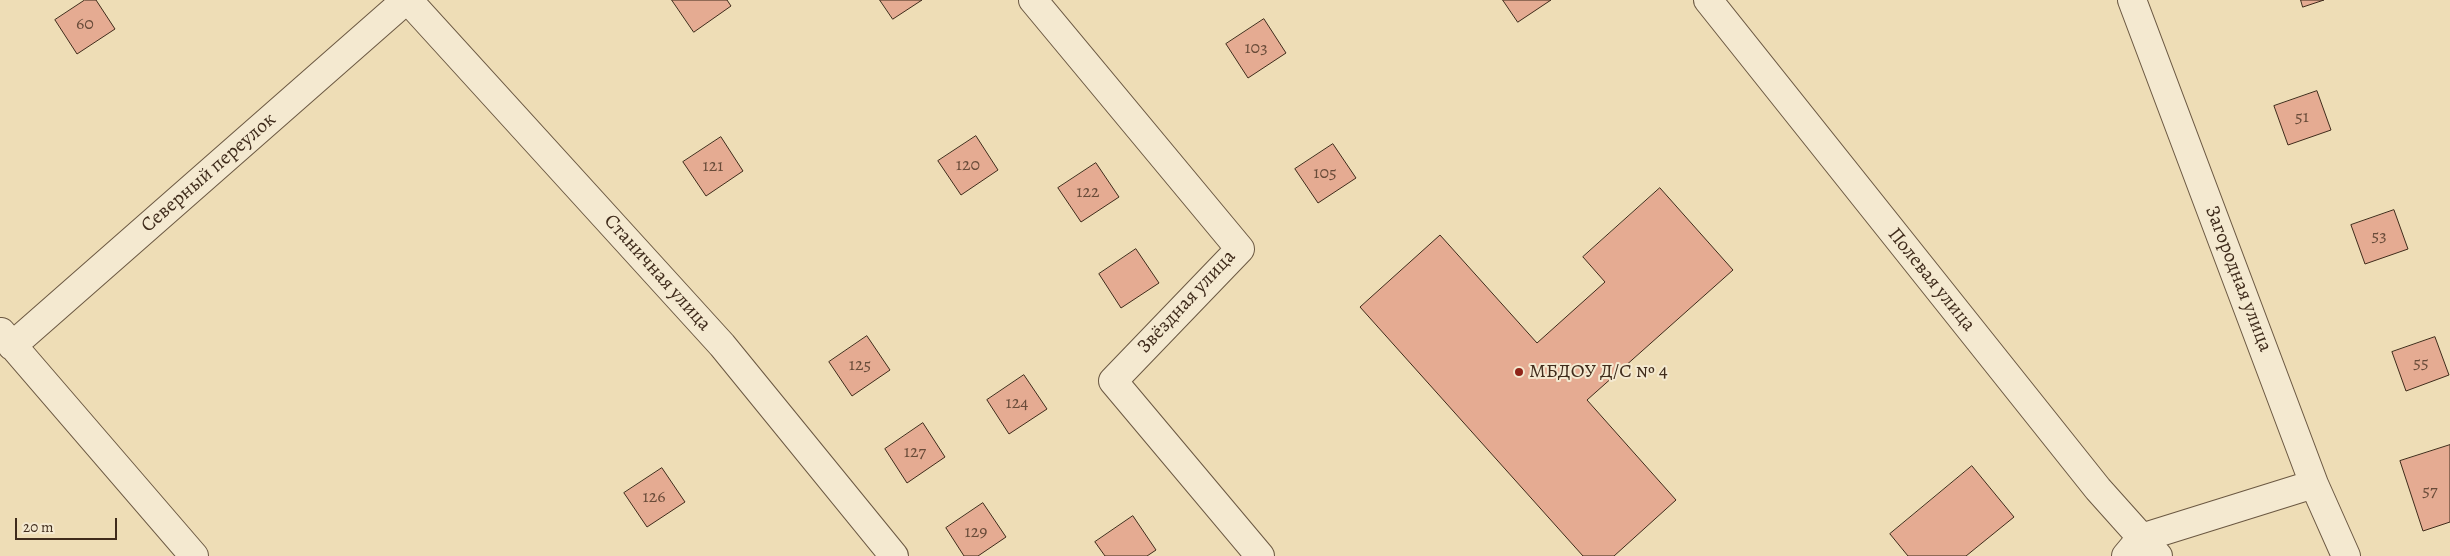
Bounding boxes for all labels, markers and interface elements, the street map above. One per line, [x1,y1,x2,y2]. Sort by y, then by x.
house number: 60 [76,14,94,36]
house number: 103 [1244,38,1268,60]
house number: 51 [2295,107,2309,129]
street label: Северный переулок [137,108,281,238]
house number: 120 [956,155,980,177]
house number: 121 [703,156,723,178]
house number: 105 [1313,163,1337,185]
house number: 122 [1076,182,1100,204]
street label: Загородная улица [2199,203,2277,355]
street label: Станичная улица [598,210,716,336]
street label: Полевая улица [1882,223,1980,337]
house number: 53 [2371,226,2387,248]
street label: Звёздная улица [1133,245,1241,359]
house number: 55 [2413,353,2429,375]
house number: 125 [849,355,871,377]
place label: МБДОУ Д/С № 4 [1529,360,1668,384]
marker: МБДОУ Д/С № 4 [1513,366,1525,378]
house number: 124 [1006,393,1028,415]
house number: 127 [904,442,926,464]
house number: 57 [2422,481,2438,503]
house number: 126 [642,487,666,509]
scale bar [18,508,120,540]
text: 20 m [23,517,54,537]
house number: 129 [965,522,987,544]

